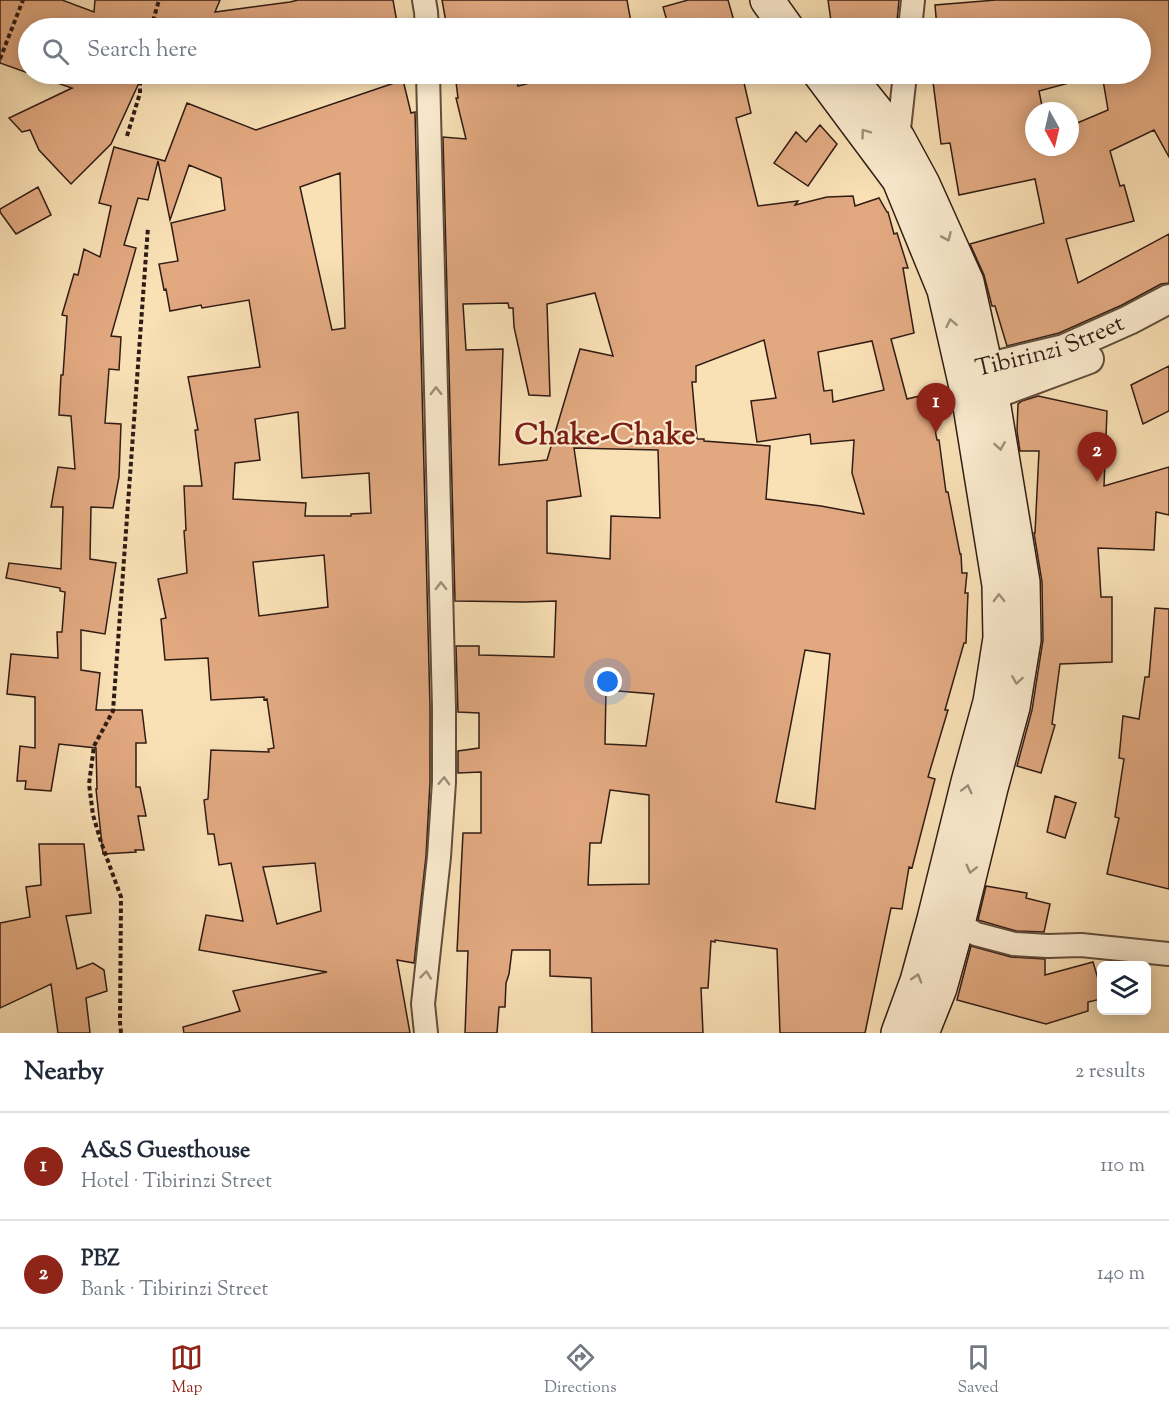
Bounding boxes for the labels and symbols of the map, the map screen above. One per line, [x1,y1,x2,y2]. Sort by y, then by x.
north arrow [1025,102,1079,156]
one-way arrow [861,129,872,140]
one-way arrow [939,231,951,242]
street label: Tibirinzi Street [972,307,1130,387]
one-way arrow [946,319,959,329]
pin: 1 [916,384,956,433]
one-way arrow [430,386,443,395]
district label: Chake-Chake [514,415,696,458]
pin: 2 [1078,432,1116,482]
one-way arrow [993,440,1006,450]
one-way arrow [435,581,448,590]
one-way arrow [993,594,1005,603]
your location [593,667,622,696]
one-way arrow [1012,676,1024,685]
one-way arrow [437,776,450,785]
one-way arrow [959,784,972,794]
one-way arrow [966,864,979,874]
one-way arrow [419,970,432,979]
one-way arrow [910,973,922,984]

